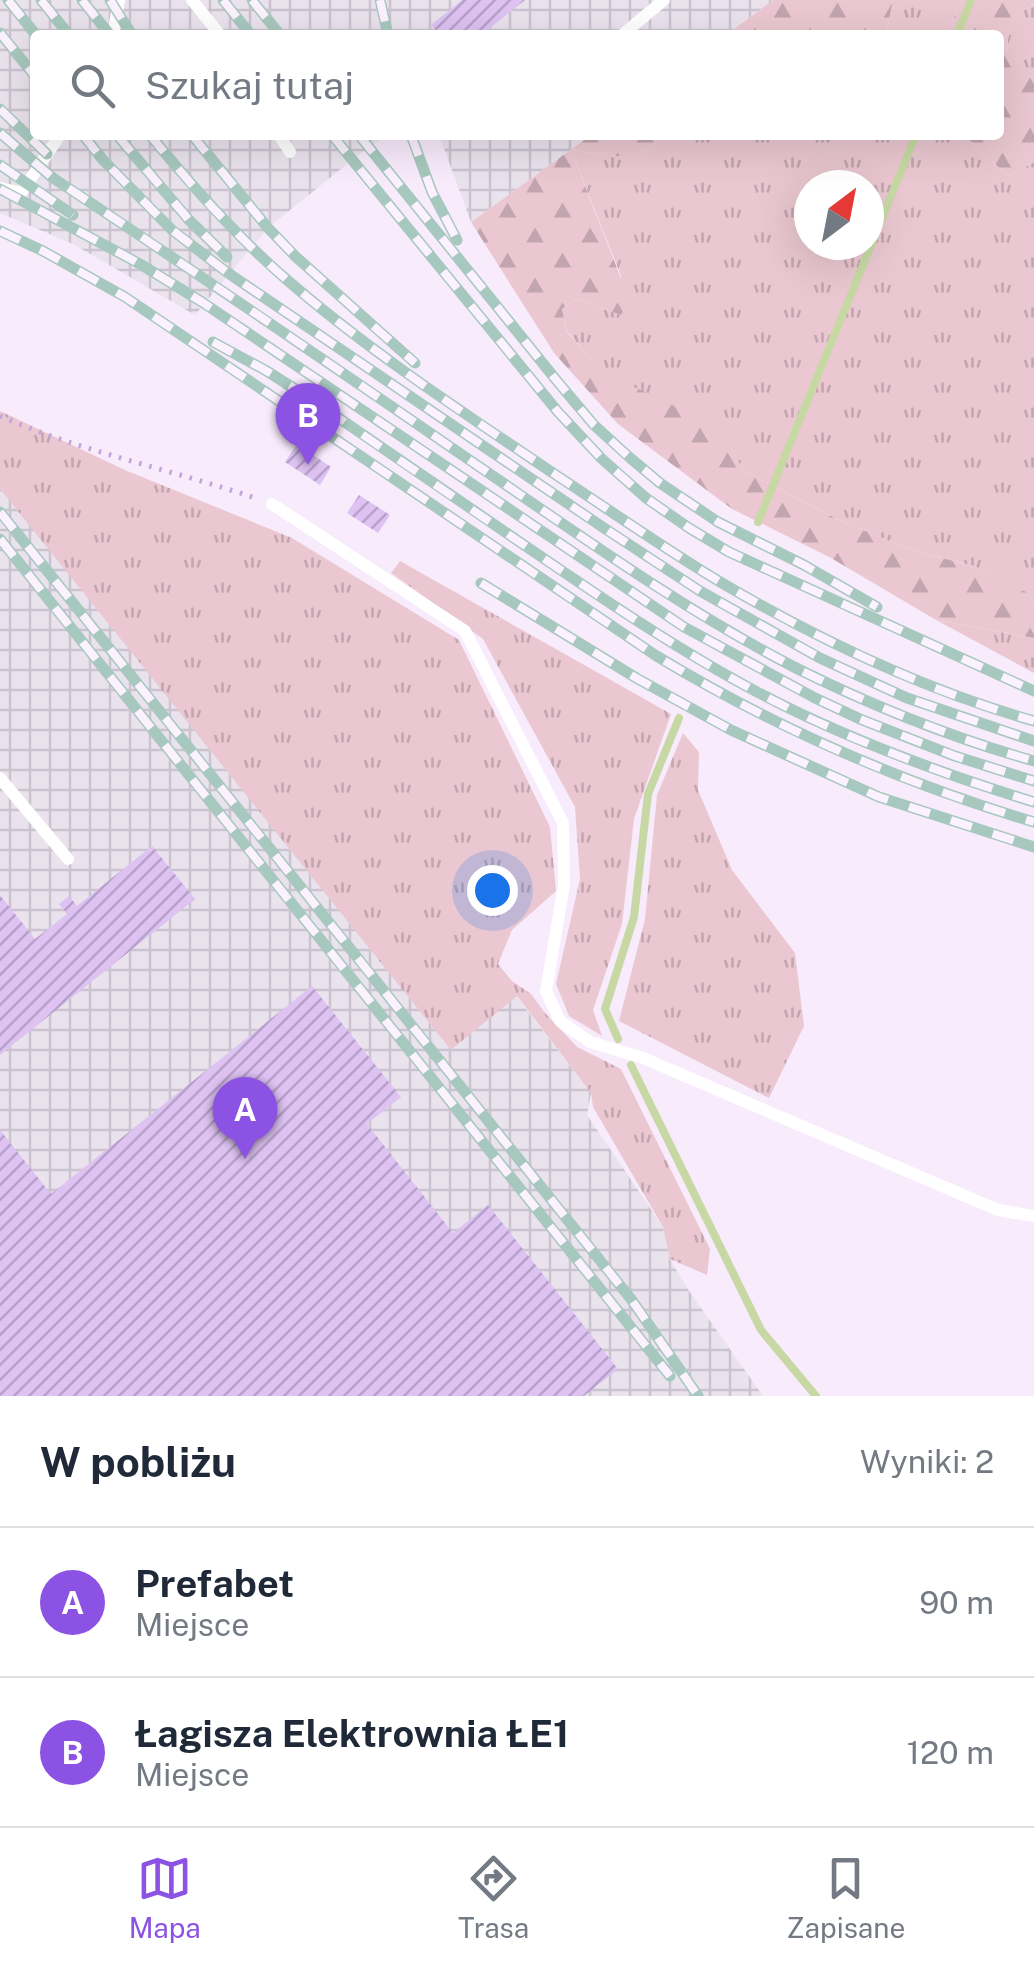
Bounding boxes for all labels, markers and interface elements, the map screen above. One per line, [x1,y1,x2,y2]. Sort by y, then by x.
search box [30,30,1004,140]
icon: search [65,58,120,113]
text: Szukaj tutaj [145,63,354,108]
north arrow [794,170,884,260]
pin: B [276,382,340,465]
your location [467,865,518,916]
pin: A [212,1076,278,1159]
text: W pobliżu [40,1437,236,1486]
text: Wyniki: 2 [860,1443,994,1480]
text: Prefabet [135,1561,294,1606]
text: A [61,1584,84,1621]
text: 90 m [919,1584,994,1621]
text: Miejsce [135,1606,249,1643]
text: Łagisza Elektrownia ŁE1 [135,1711,569,1756]
text: B [62,1734,83,1771]
text: 120 m [907,1734,994,1771]
text: Miejsce [135,1756,249,1793]
tab: Mapa [129,1851,201,1944]
tab: Trasa [458,1851,529,1944]
tab: Zapisane [787,1851,905,1944]

